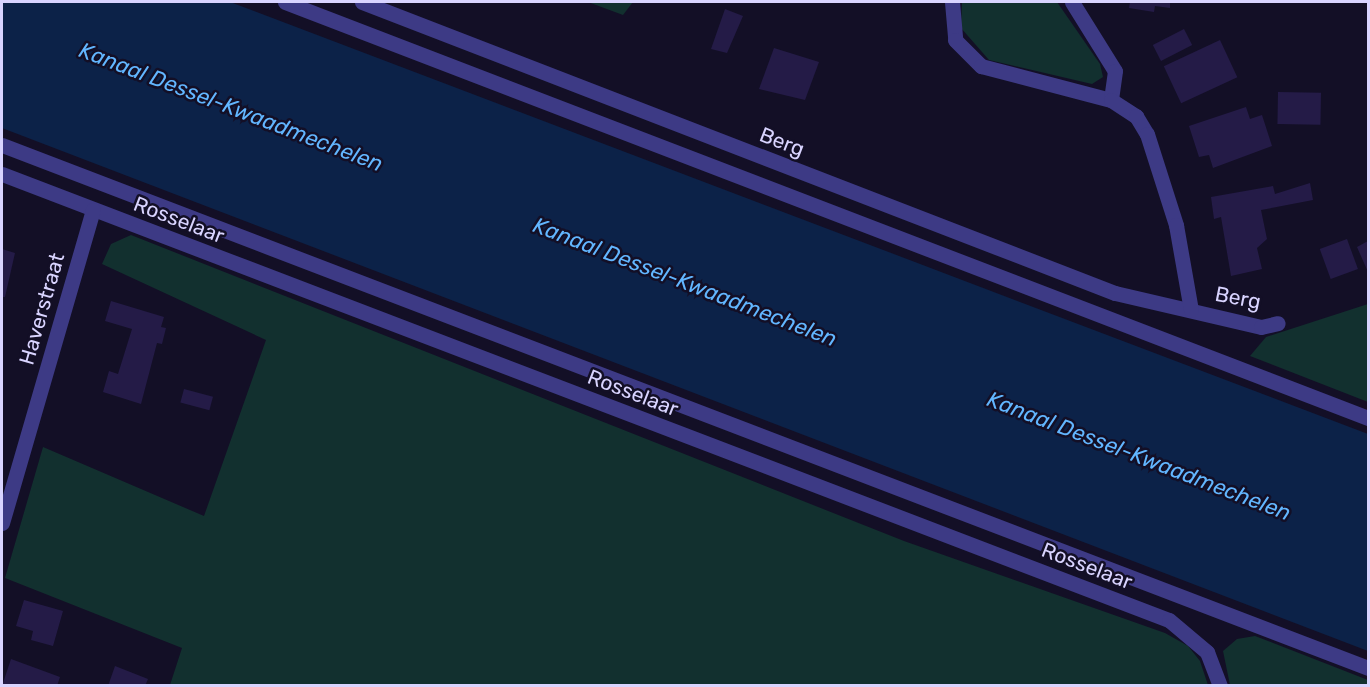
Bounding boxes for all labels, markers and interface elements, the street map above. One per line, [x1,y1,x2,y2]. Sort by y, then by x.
water label: Kanaal Dessel-Kwaadmechelen [75,37,387,177]
street label: Berg [756,122,808,162]
street label: Rosselaar [130,191,228,249]
water label: Kanaal Dessel-Kwaadmechelen [529,212,841,352]
street label: Haverstraat [14,250,70,368]
street label: Berg [1213,281,1263,315]
street label: Rosselaar [584,364,682,422]
water label: Kanaal Dessel-Kwaadmechelen [983,386,1295,526]
street label: Rosselaar [1038,537,1136,595]

